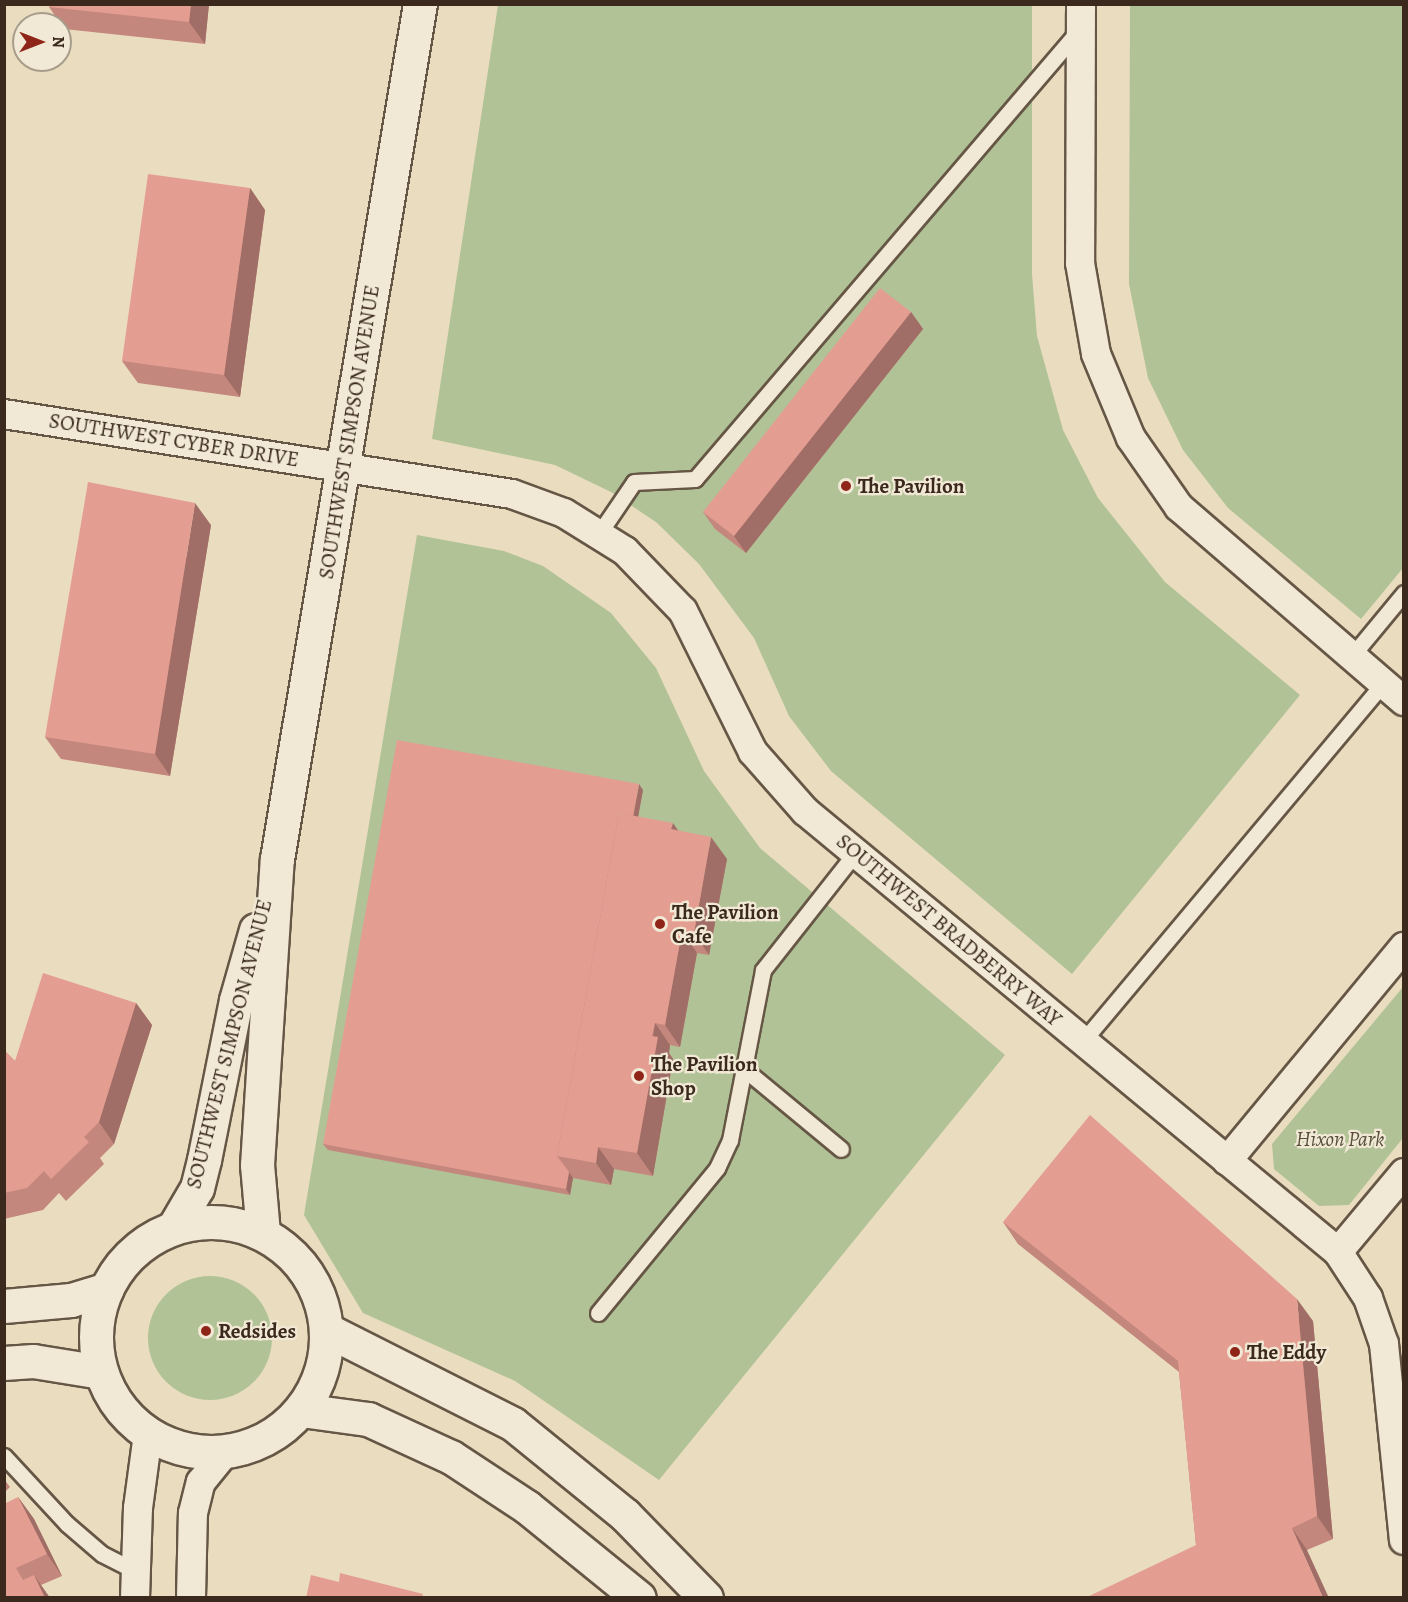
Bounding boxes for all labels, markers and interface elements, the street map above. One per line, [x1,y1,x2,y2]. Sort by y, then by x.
north arrow [12,12,72,72]
text: N [47,36,69,48]
street label: SOUTHWEST SIMPSON AVENUE [313,283,385,581]
street label: SOUTHWEST CYBER DRIVE [47,408,301,472]
place label: The Pavilion [858,473,965,499]
marker: The Pavilion [839,479,853,493]
street label: SOUTHWEST BRADBERRY WAY [831,828,1067,1032]
street label: SOUTHWEST SIMPSON AVENUE [181,897,277,1191]
place label: The Pavilion Cafe [672,899,779,949]
marker: The Pavilion Cafe [653,917,667,931]
place label: The Pavilion Shop [651,1051,758,1101]
marker: The Pavilion Shop [632,1069,646,1083]
park label: Hixon Park [1296,1126,1384,1152]
place label: Redsides [218,1318,296,1344]
marker: Redsides [199,1324,213,1338]
place label: The Eddy [1247,1339,1326,1365]
marker: The Eddy [1228,1345,1242,1359]

